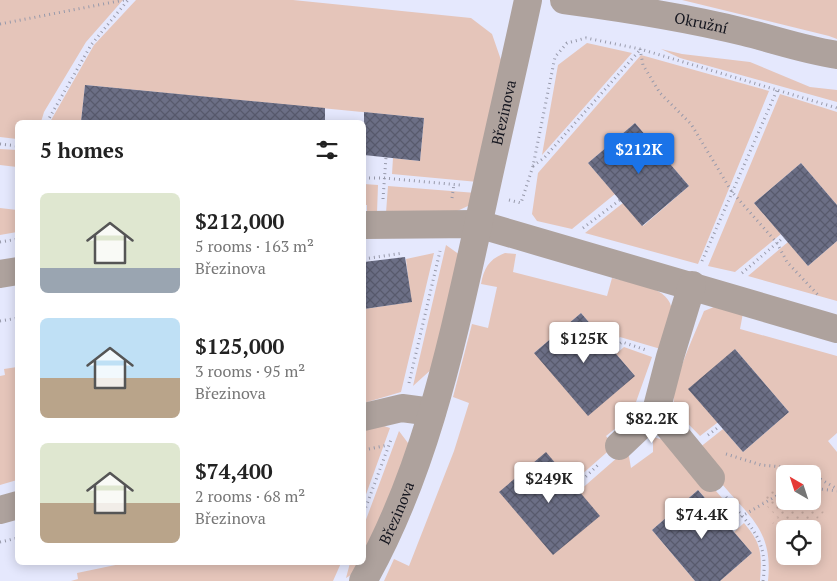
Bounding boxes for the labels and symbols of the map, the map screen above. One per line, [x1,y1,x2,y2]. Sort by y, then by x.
street label: Okružní [673,7,730,38]
street label: Březinova [486,77,520,147]
pin: $212K [604,132,674,175]
pin: $125K [549,322,619,364]
pin: $82.2K [611,402,693,444]
pin: $249K [514,462,584,504]
north arrow [776,465,821,510]
street label: Březinova [374,478,418,547]
pin: $74.4K [661,498,743,540]

